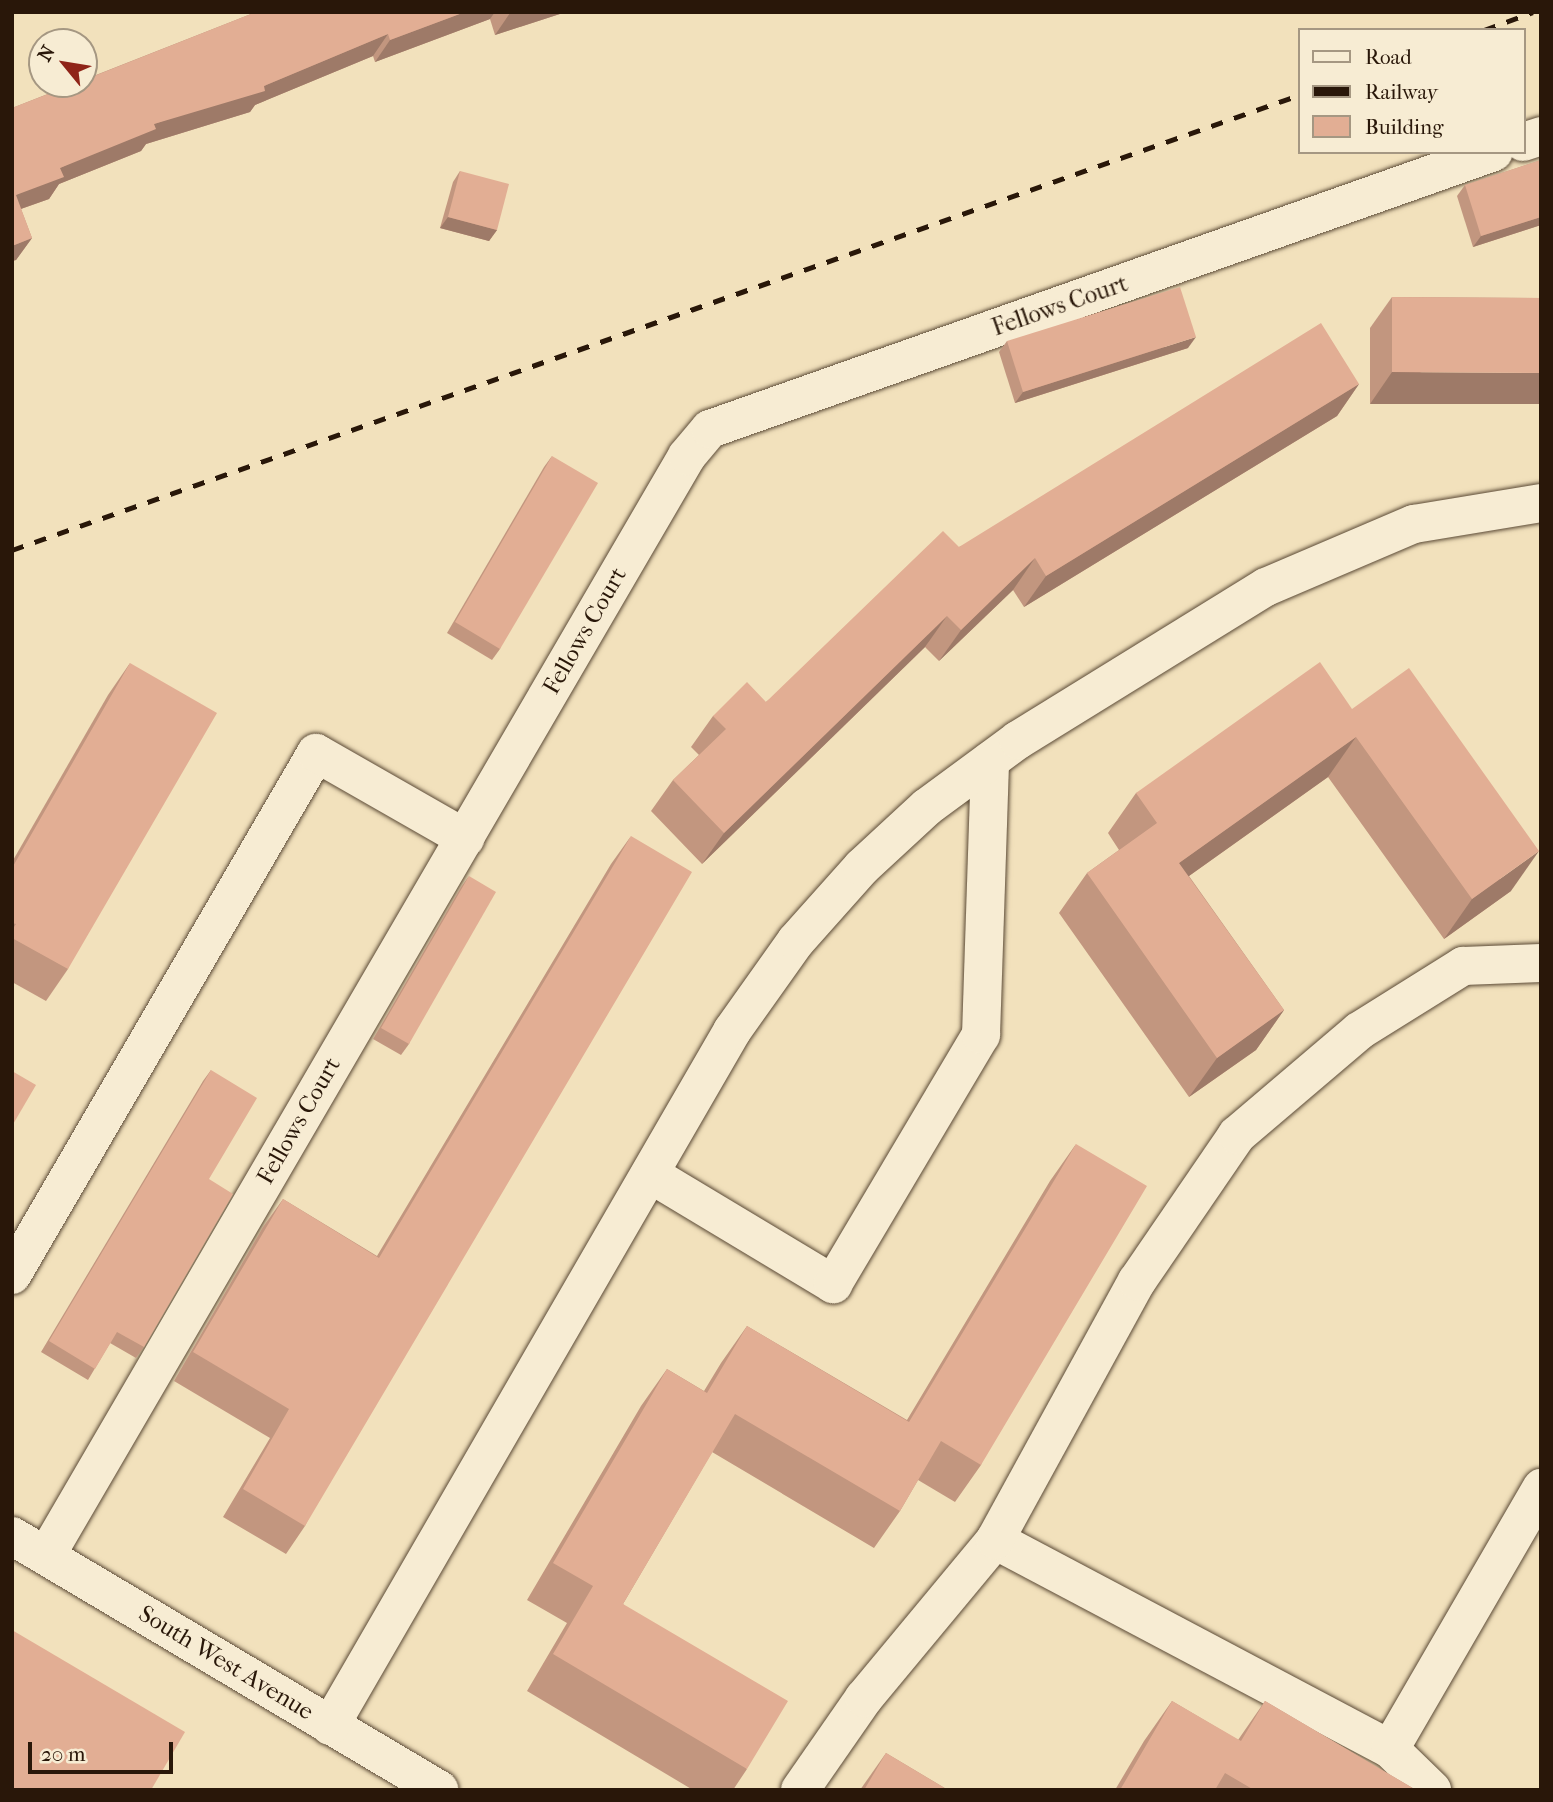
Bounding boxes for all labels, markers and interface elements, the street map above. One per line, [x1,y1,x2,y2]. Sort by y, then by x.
north arrow [28,28,98,98]
legend [1298,28,1525,154]
text: N [33,42,60,65]
text: Road [1365,45,1412,69]
text: Railway [1365,80,1438,104]
text: Building [1365,115,1443,139]
street label: Fellows Court [988,269,1132,343]
street label: Fellows Court [537,562,633,700]
street label: Fellows Court [251,1052,347,1190]
street label: South West Avenue [133,1599,319,1727]
scale bar [32,1728,177,1772]
text: 20 m [41,1742,85,1766]

